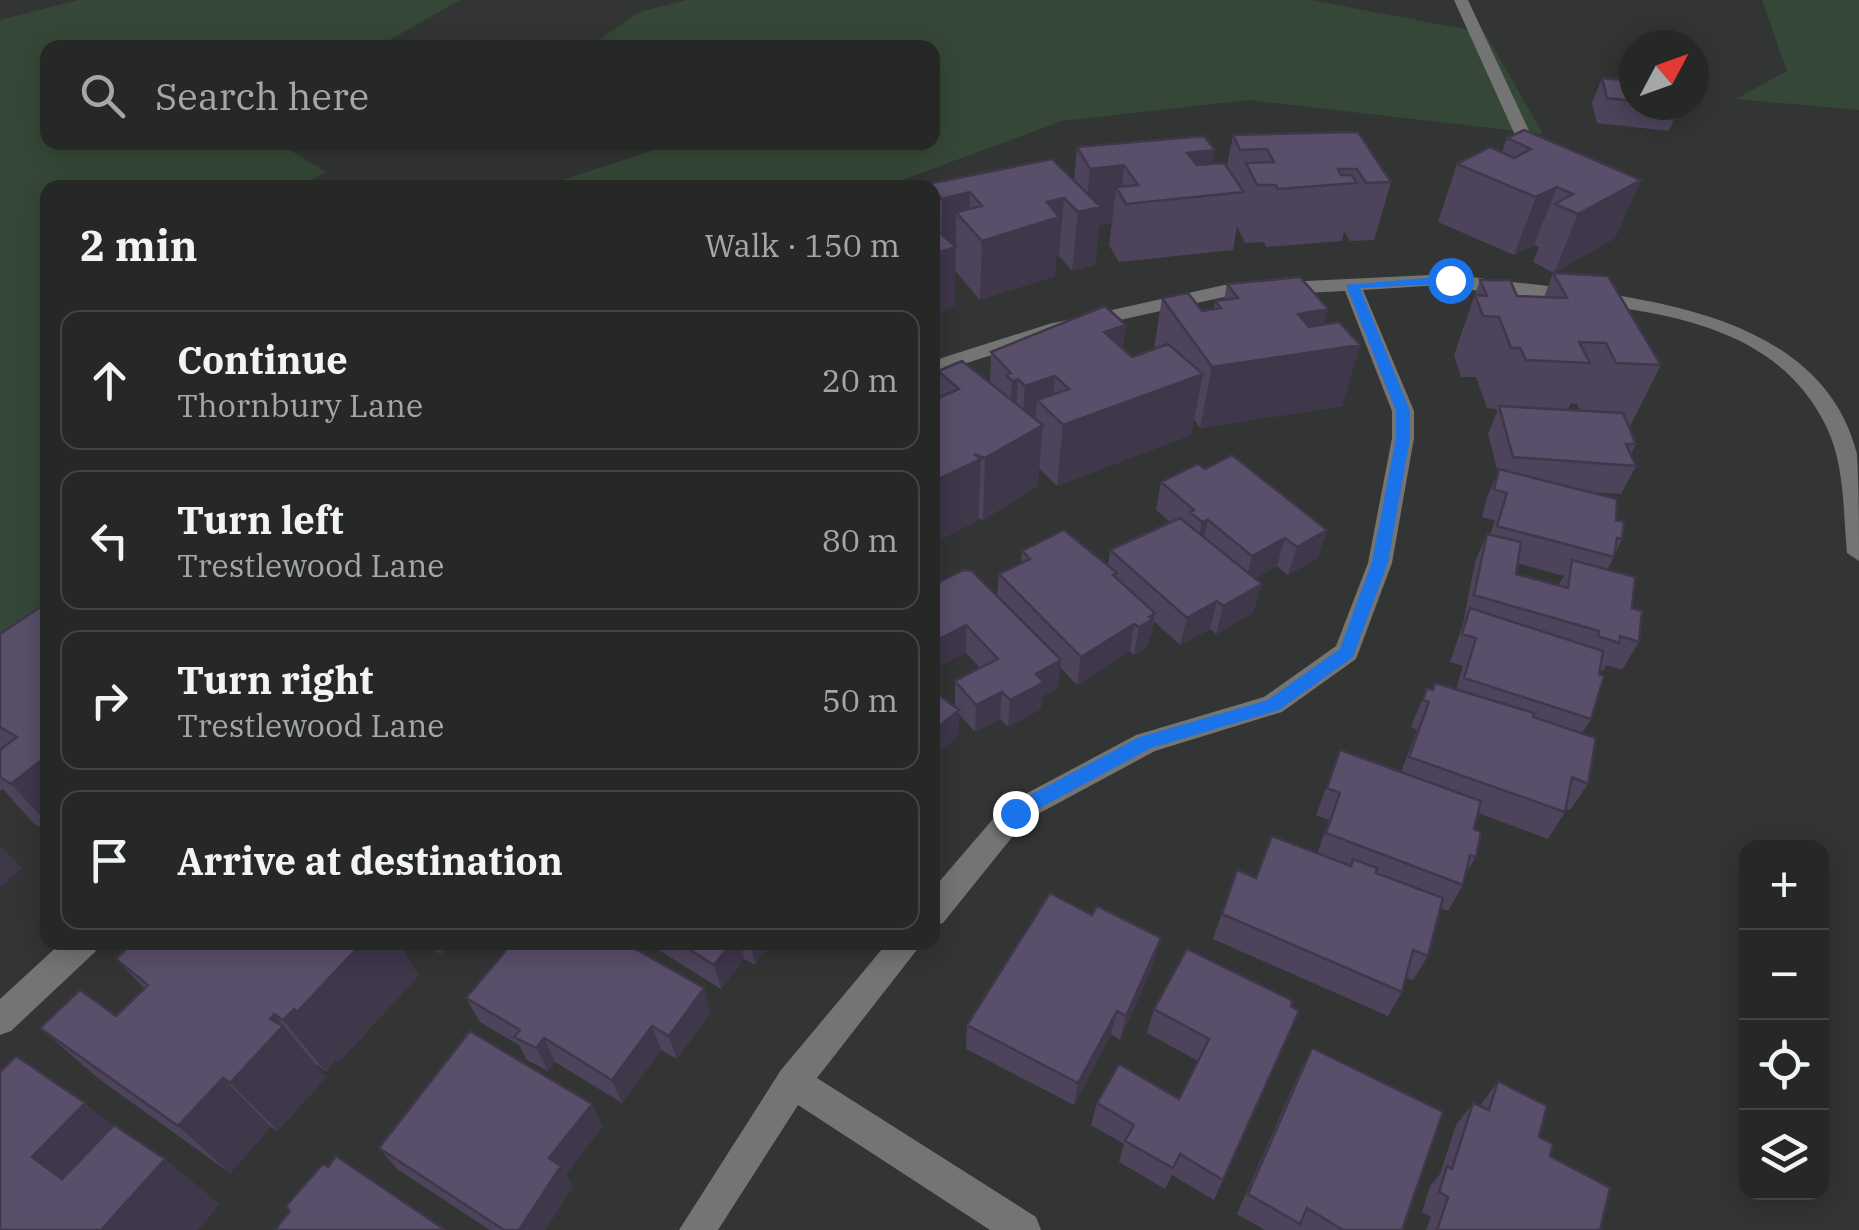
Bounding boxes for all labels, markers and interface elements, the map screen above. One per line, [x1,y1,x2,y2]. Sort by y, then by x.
north arrow [1619,30,1709,120]
search box [40,40,940,150]
icon: search [75,68,130,123]
text: Search here [155,71,369,120]
text: 2 min [80,218,198,273]
text: Walk · 150 m [704,224,900,266]
route start [1428,258,1474,304]
text: Continue [177,335,348,384]
icon: ahead [82,353,137,408]
text: 20 m [822,359,898,401]
text: Thornbury Lane [177,384,423,426]
text: Turn left [177,495,344,544]
icon: left [82,513,137,568]
text: 80 m [822,519,898,561]
text: Trestlewood Lane [177,544,445,586]
text: Turn right [177,655,373,704]
icon: right [82,673,137,728]
text: 50 m [822,679,898,721]
text: Trestlewood Lane [177,704,445,746]
route end [993,791,1039,837]
icon: arrive [82,833,137,888]
text: Arrive at destination [177,836,563,885]
map controls [1739,840,1829,1200]
button: + [1739,840,1829,930]
button: − [1739,930,1829,1020]
button: locate [1739,1020,1829,1110]
button: layers [1739,1110,1829,1200]

